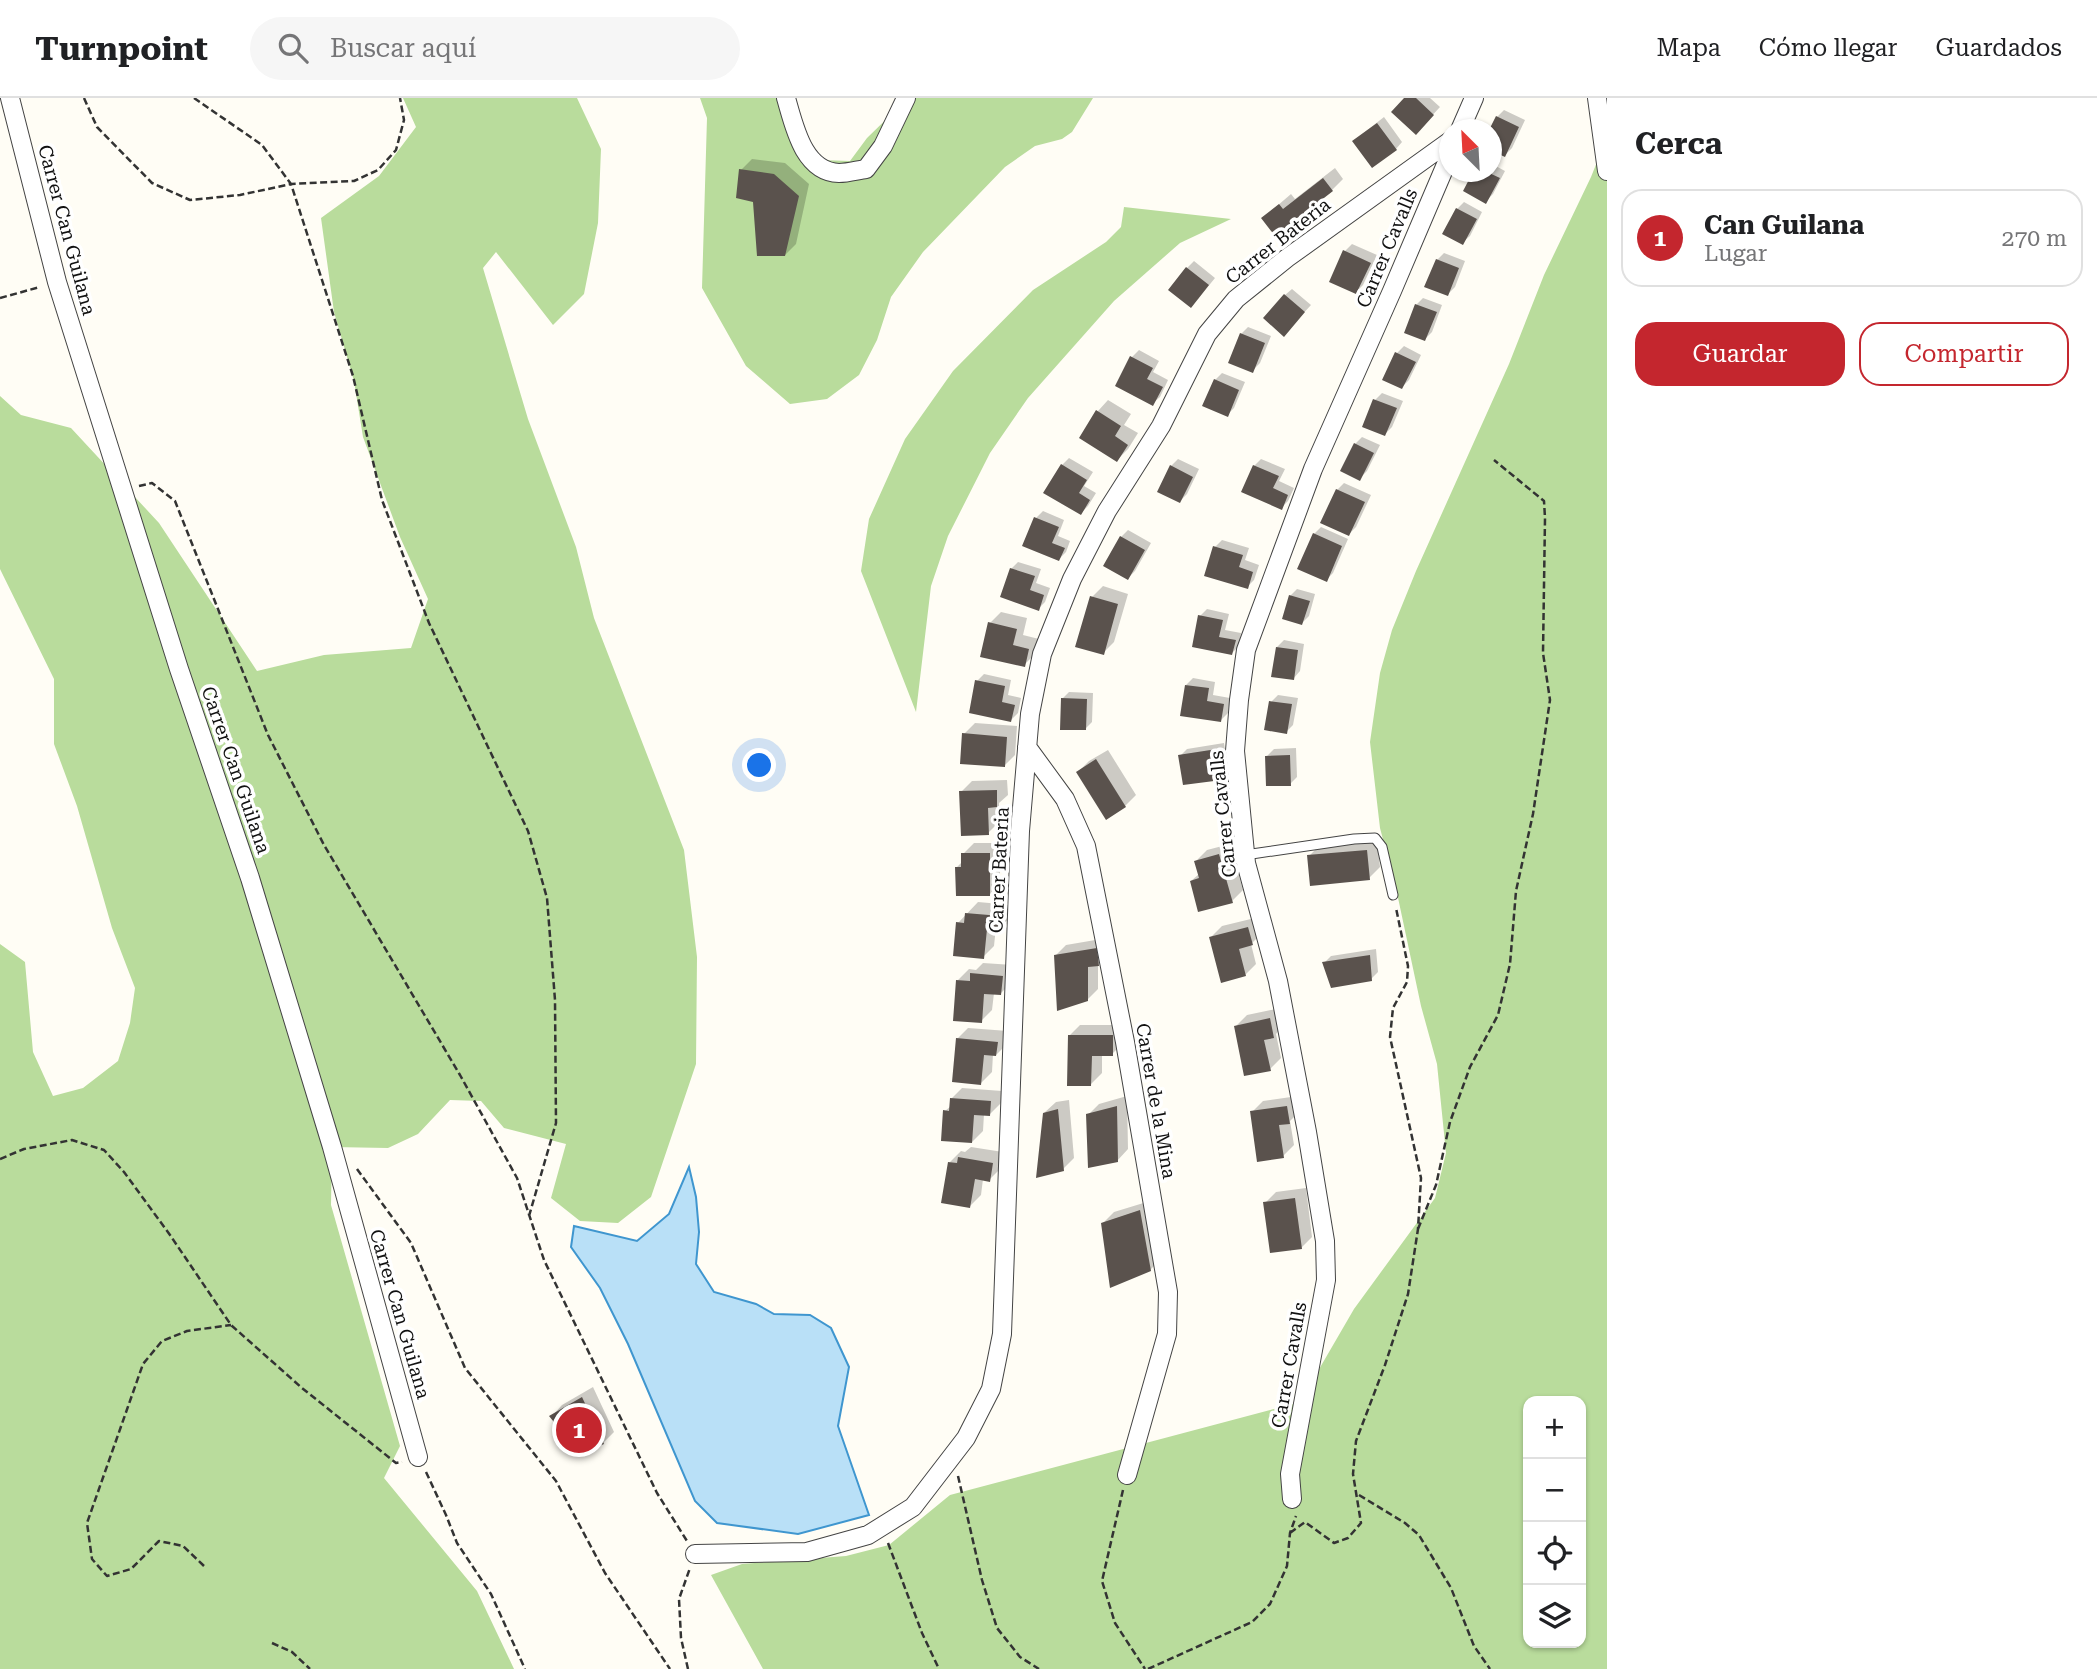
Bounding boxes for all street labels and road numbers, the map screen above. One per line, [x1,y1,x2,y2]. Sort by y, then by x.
street label: Carrer Can Guilana [33,142,101,318]
street label: Carrer Cavalls [1351,185,1423,311]
street label: Carrer Bateria [1221,193,1336,289]
street label: Carrer Can Guilana [197,683,276,857]
street label: Carrer Cavalls [1205,749,1241,879]
street label: Carrer Bateria [984,805,1014,934]
street label: Carrer de la Mina [1131,1021,1181,1181]
street label: Carrer Can Guilana [365,1227,435,1402]
street label: Carrer Cavalls [1267,1300,1311,1430]

